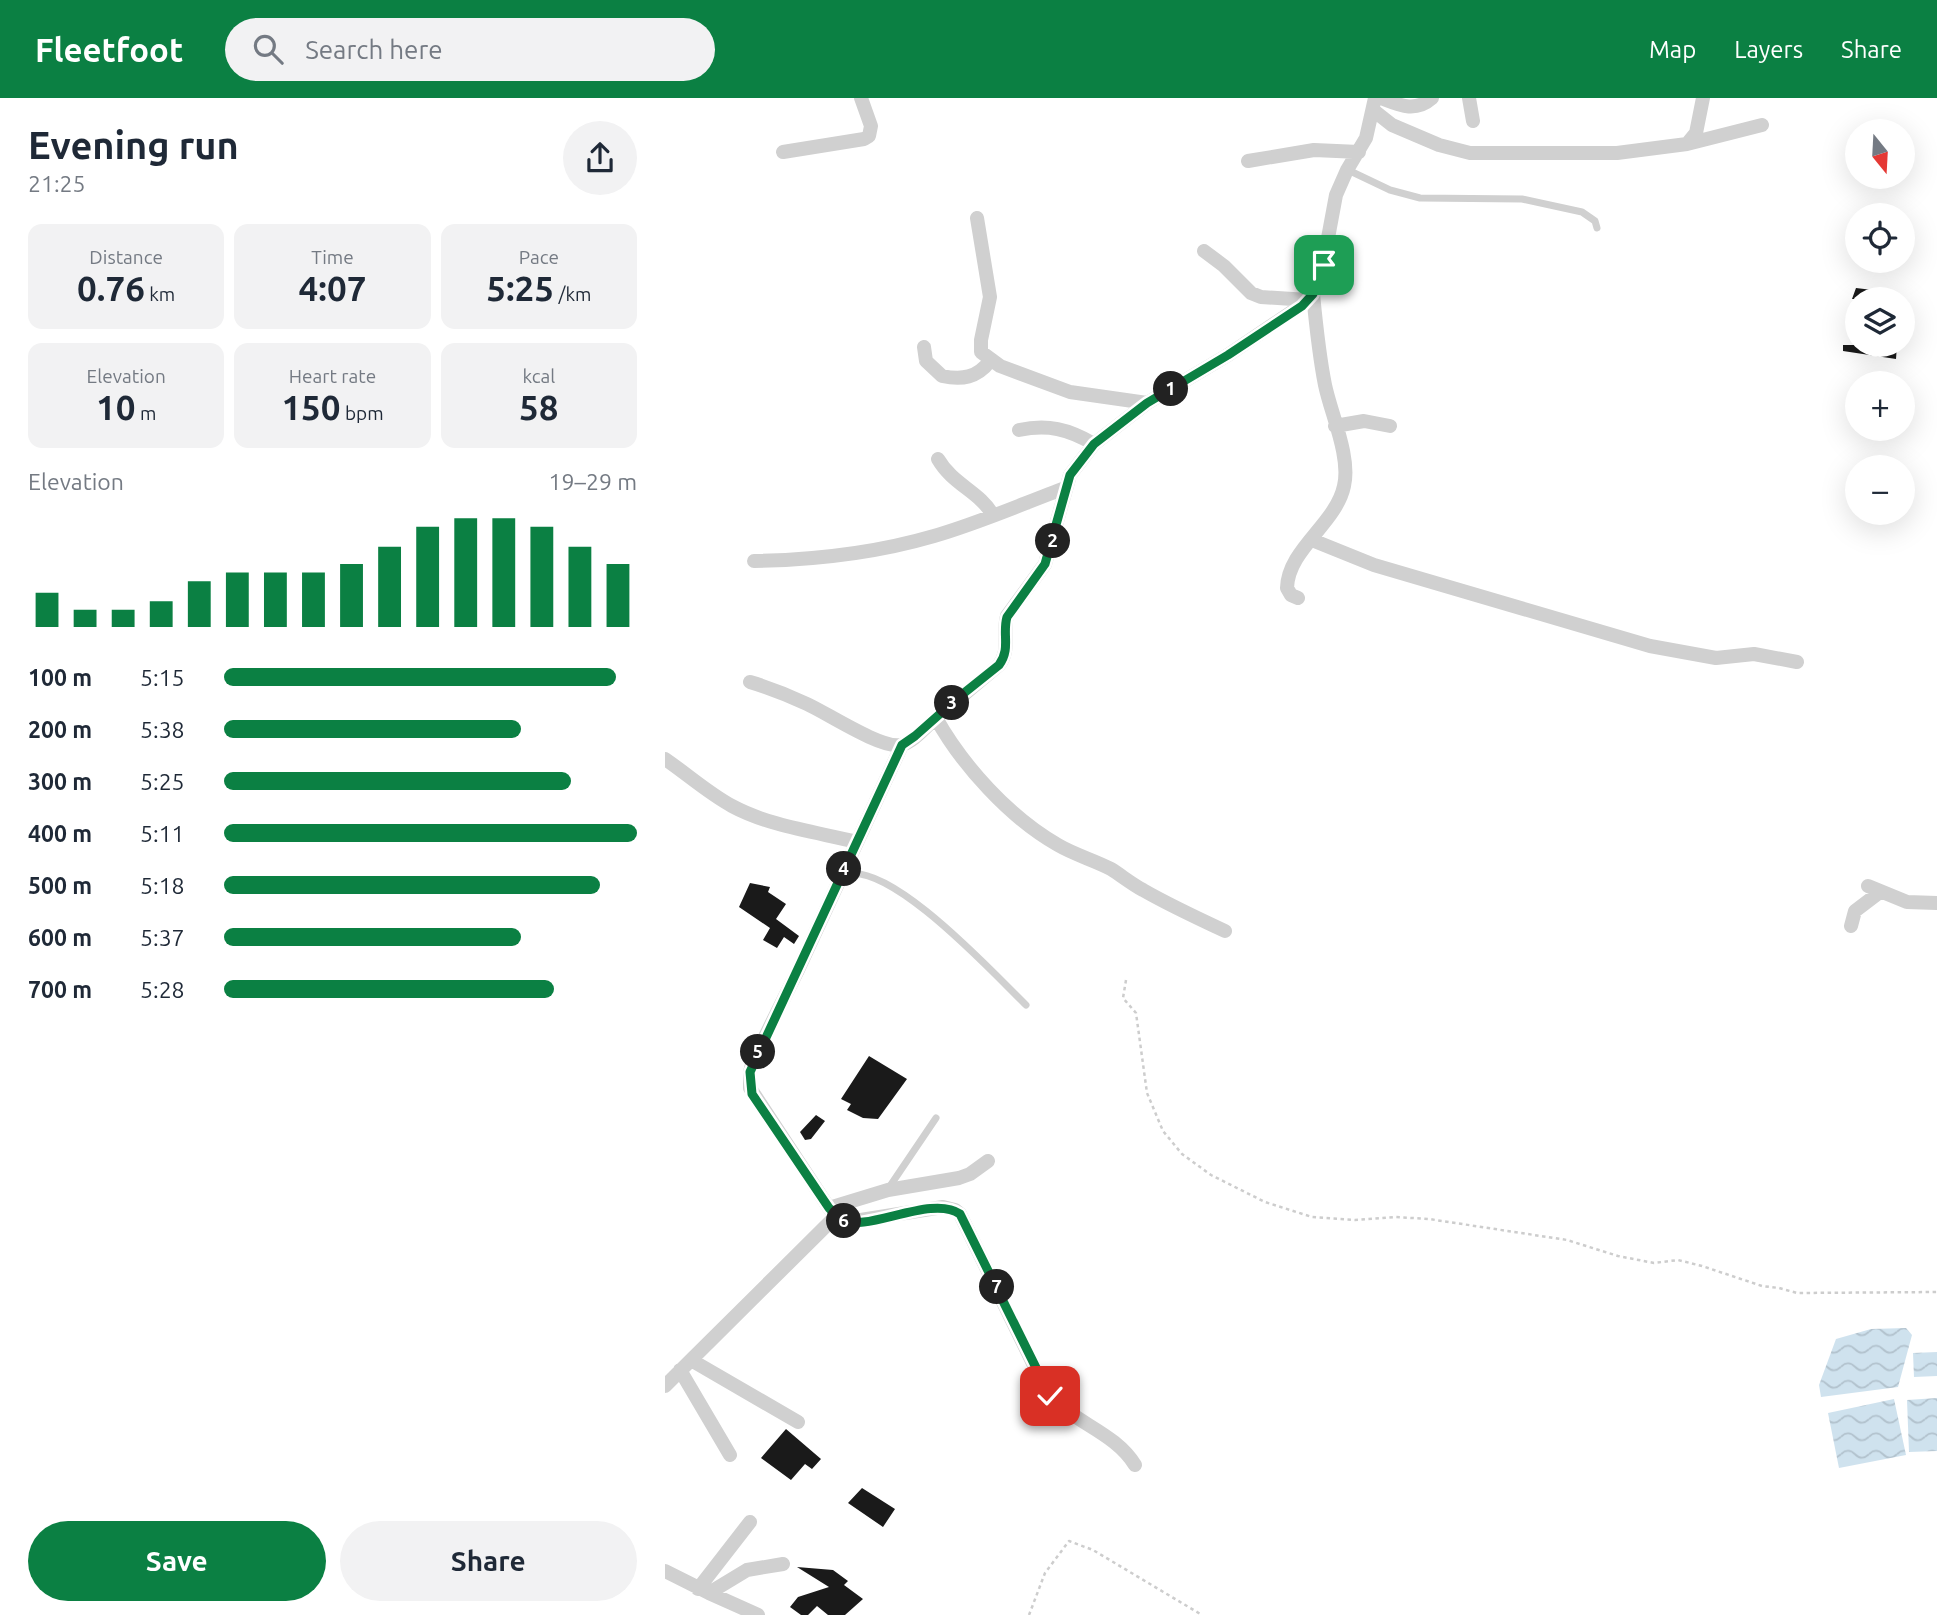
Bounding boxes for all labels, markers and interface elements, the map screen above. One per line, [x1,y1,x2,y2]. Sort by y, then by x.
search box [225,18,715,81]
icon: search [249,30,287,68]
text: Fleetfoot [35,31,183,68]
text: Search here [305,35,443,64]
text: Map [1649,36,1696,63]
text: Layers [1734,36,1803,63]
text: Share [1841,36,1902,63]
north arrow [1845,119,1915,189]
map controls [1845,119,1915,525]
button: share [563,121,637,195]
text: Evening run [28,124,239,166]
text: 21:25 [28,171,86,196]
button: locate [1845,203,1915,273]
pin [1294,235,1354,295]
text: Distance [89,246,163,268]
text: Time [311,246,354,268]
text: Pace [519,246,559,268]
icon: arrive [1305,246,1343,284]
text: 0.76 [77,268,145,308]
text: 4:07 [299,268,366,308]
text: 5:25 [486,268,554,308]
text: km [145,283,175,305]
text: /km [554,283,591,305]
button: layers [1845,287,1915,357]
text: Elevation [87,365,166,387]
text: Heart rate [289,365,376,387]
text: kcal [522,365,555,387]
button: + [1845,371,1915,441]
pin: 1 [1154,372,1189,406]
text: 1 [1165,377,1176,399]
text: 10 [96,387,136,427]
text: 150 [281,387,341,427]
text: 58 [519,387,559,427]
text: m [136,402,156,424]
text: bpm [341,402,384,424]
button: − [1845,455,1915,525]
text: Elevation [28,469,124,494]
text: 19–29 m [549,469,637,494]
pin: 2 [1035,524,1071,558]
text: 2 [1047,529,1058,551]
text: 100 m [28,665,92,690]
text: 5:15 [140,665,185,690]
pin: 3 [935,686,969,720]
text: 3 [946,691,957,713]
text: 200 m [28,717,92,742]
text: 5:38 [140,717,185,742]
text: 300 m [28,769,92,794]
text: 5:25 [140,769,185,794]
text: 400 m [28,821,92,846]
text: 5:11 [140,821,185,846]
pin: 4 [827,852,861,886]
text: 4 [838,857,849,879]
text: 500 m [28,873,92,898]
text: 5:18 [140,873,185,898]
text: 600 m [28,925,92,950]
text: 5:37 [140,925,185,950]
text: 700 m [28,977,92,1002]
text: 5:28 [140,977,185,1002]
pin: 5 [741,1034,775,1070]
text: 5 [752,1040,763,1062]
pin: 6 [827,1204,861,1238]
text: 6 [838,1209,849,1231]
pin: 7 [979,1270,1015,1304]
text: 7 [991,1275,1002,1297]
pin [1020,1366,1080,1426]
icon: check [1031,1377,1069,1415]
button: Save [28,1521,326,1601]
button: Share [340,1521,637,1601]

